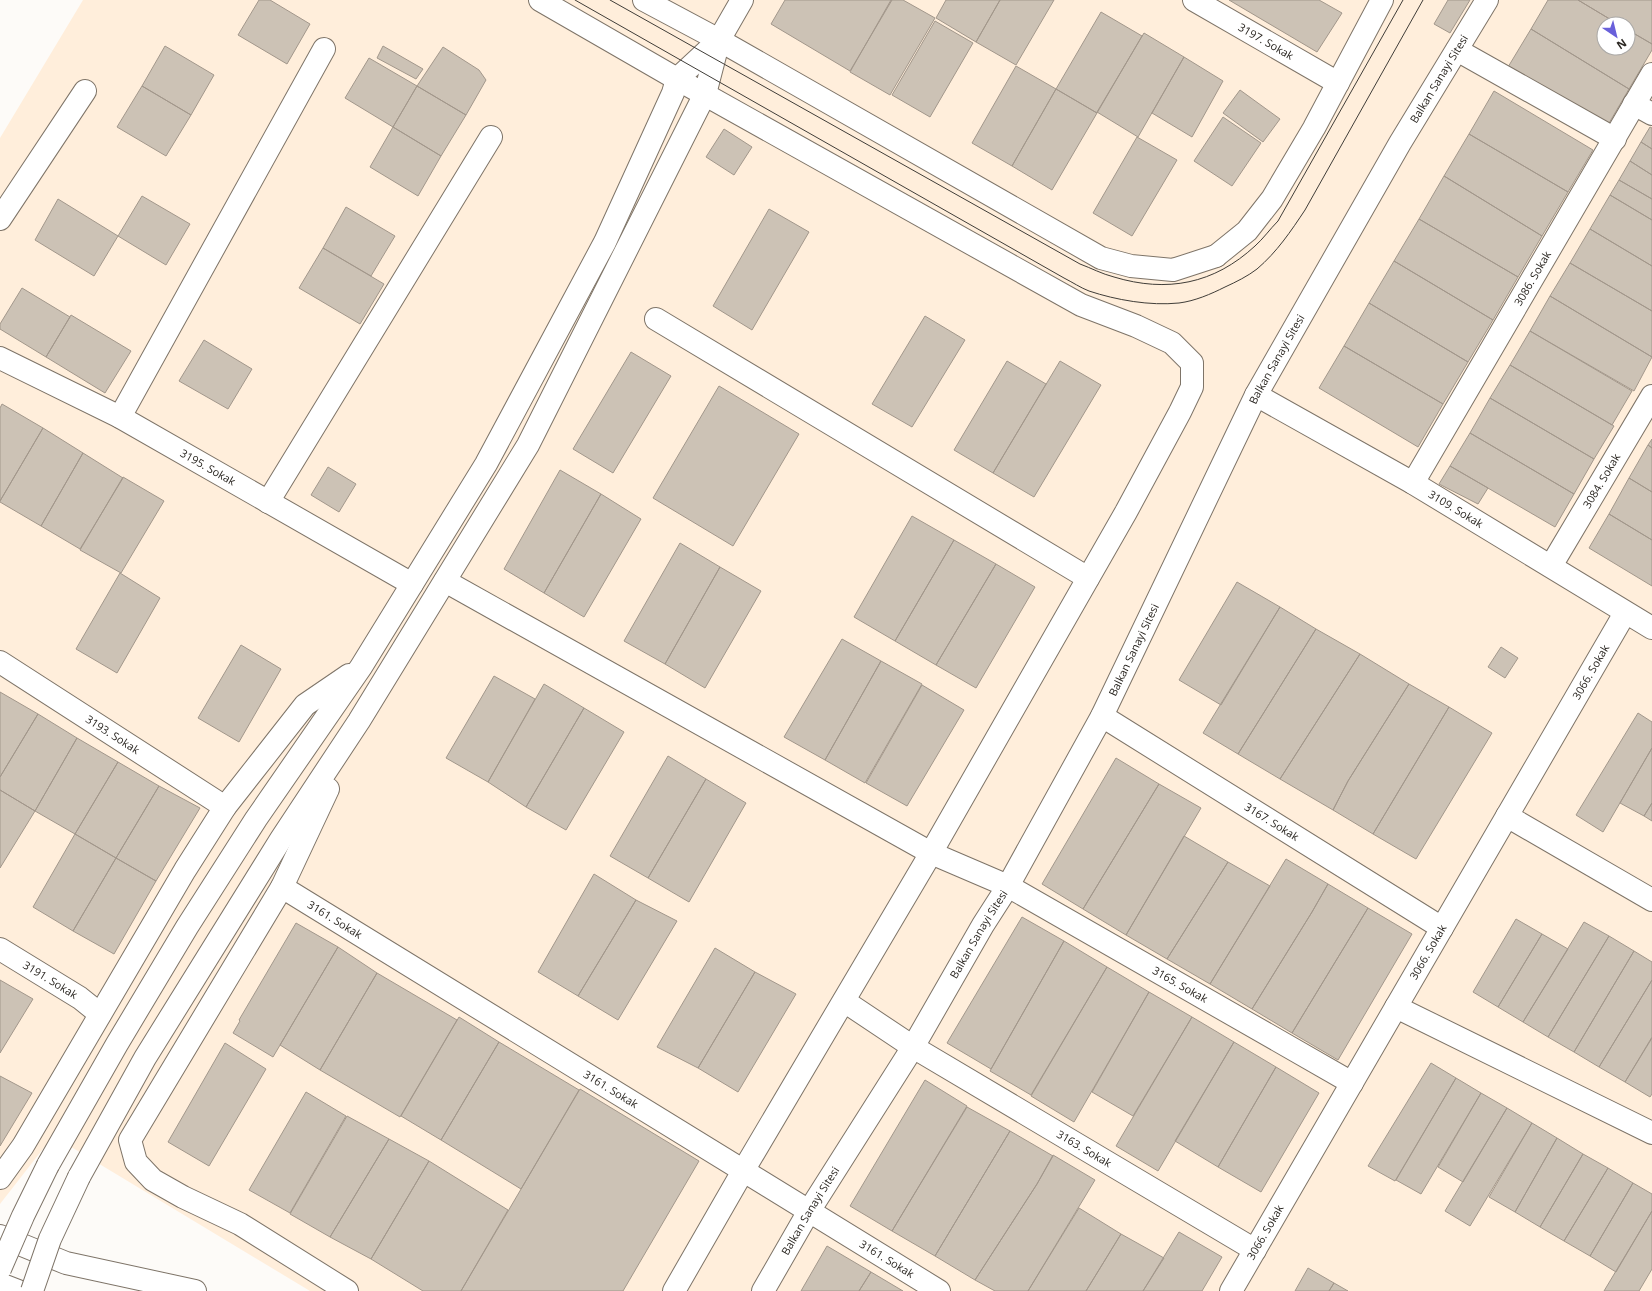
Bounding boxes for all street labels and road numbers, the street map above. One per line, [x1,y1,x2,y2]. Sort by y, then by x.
street label: 3197. Sokak [1236,19,1297,63]
street label: Balkan Sanayi Sitesi [1406,32,1471,126]
street label: 3086. Sokak [1510,248,1554,308]
street label: Balkan Sanayi Sitesi [1245,311,1308,406]
street label: 3195. Sokak [178,445,239,489]
street label: 3084. Sokak [1579,450,1623,511]
street label: 3109. Sokak [1426,486,1486,531]
street label: Balkan Sanayi Sitesi [1105,601,1162,698]
street label: 3066. Sokak [1568,641,1612,702]
street label: 3193. Sokak [83,711,143,757]
street label: 3167. Sokak [1242,799,1302,844]
street label: Balkan Sanayi Sitesi [946,887,1011,981]
street label: 3161. Sokak [305,897,365,942]
street label: 3066. Sokak [1406,921,1450,982]
street label: 3191. Sokak [21,957,81,1002]
street label: 3165. Sokak [1150,962,1211,1006]
street label: 3161. Sokak [581,1066,641,1111]
street label: 3163. Sokak [1054,1126,1115,1170]
street label: Balkan Sanayi Sitesi [777,1164,842,1258]
street label: 3066. Sokak [1243,1201,1287,1262]
street label: 3161. Sokak [857,1236,917,1281]

